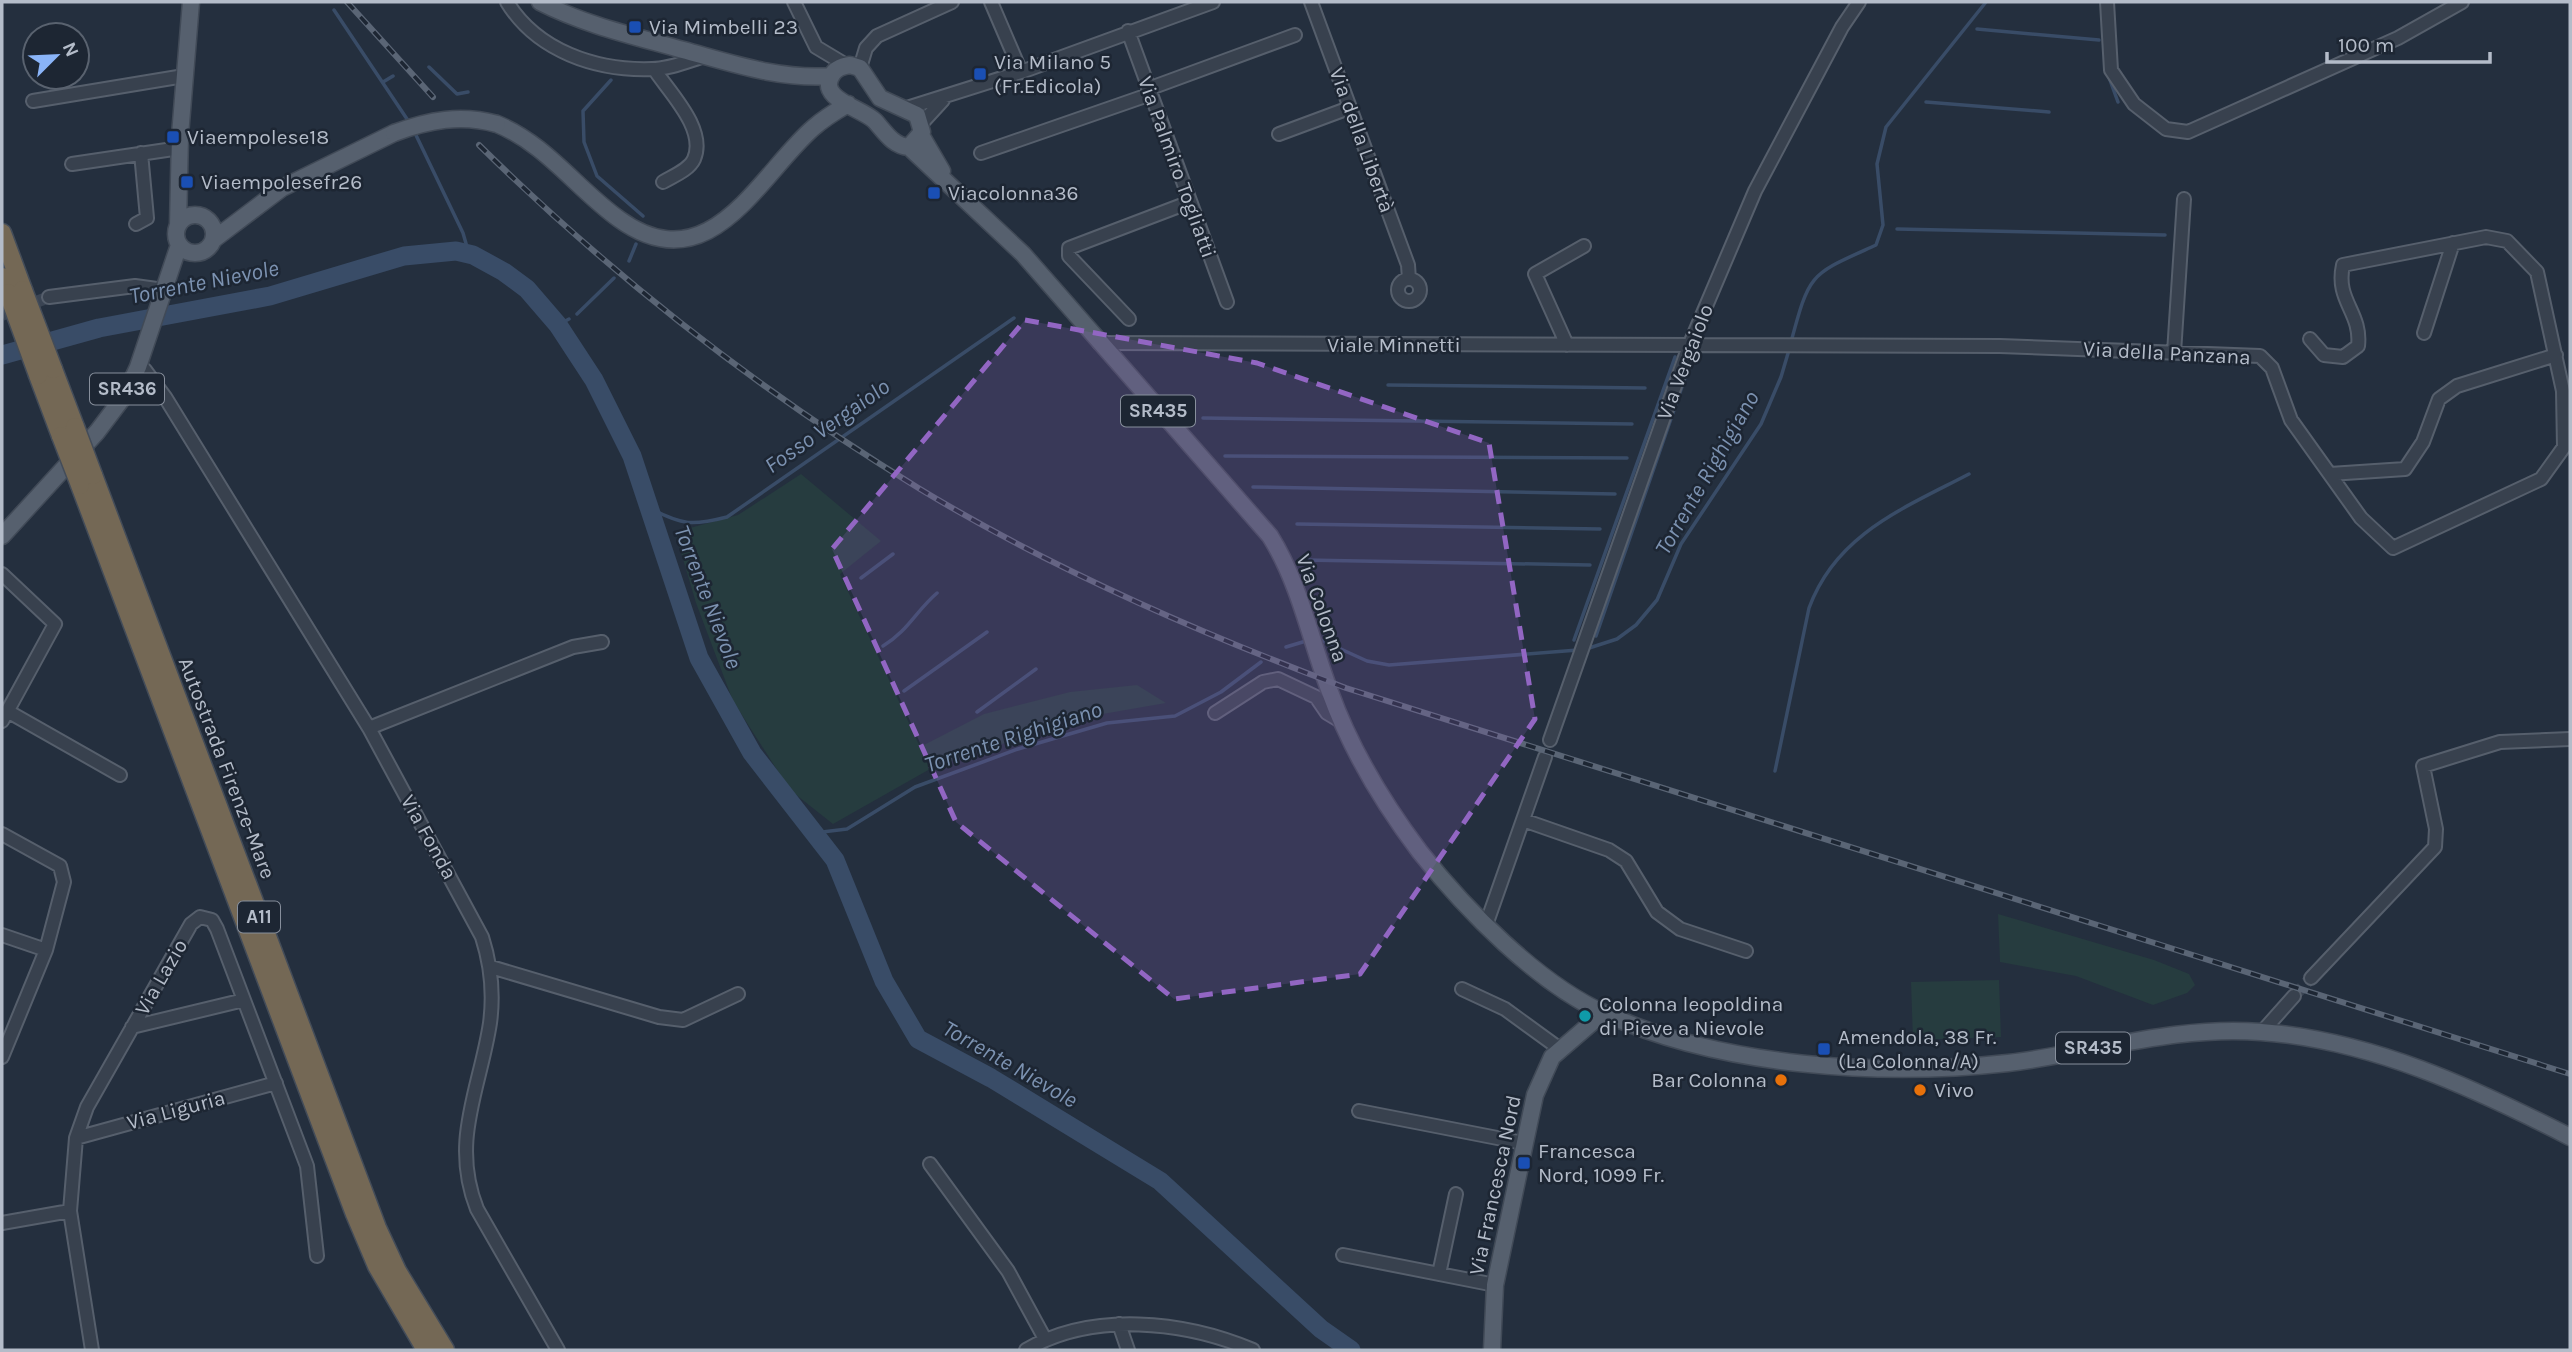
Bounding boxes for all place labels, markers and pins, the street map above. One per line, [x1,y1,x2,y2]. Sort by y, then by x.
place label: Via Mimbelli 23 [649,15,798,39]
marker: Via Mimbelli 23 [627,19,643,35]
place label: Via Milano 5 (Fr.Edicola) [994,50,1111,98]
marker: Via Milano 5 (Fr.Edicola) [972,66,988,82]
place label: Viaempolese18 [187,125,329,149]
marker: Viaempolese18 [165,129,181,145]
place label: Viaempolesefr26 [201,170,362,194]
marker: Viaempolesefr26 [179,174,195,190]
place label: Viacolonna36 [948,181,1079,205]
marker: Viacolonna36 [926,185,942,201]
place label: Colonna leopoldina di Pieve a Nievole [1599,992,1783,1040]
marker: Colonna leopoldina di Pieve a Nievole [1577,1008,1593,1024]
place label: Amendola, 38 Fr. (La Colonna/A) [1838,1025,1997,1073]
marker: Amendola, 38 Fr. (La Colonna/A) [1816,1041,1832,1057]
place label: Bar Colonna [1651,1068,1767,1092]
marker: Bar Colonna [1773,1072,1789,1088]
place label: Vivo [1934,1078,1974,1102]
marker: Vivo [1912,1082,1928,1098]
place label: Francesca Nord, 1099 Fr. [1538,1139,1665,1187]
marker: Francesca Nord, 1099 Fr. [1516,1155,1532,1171]

